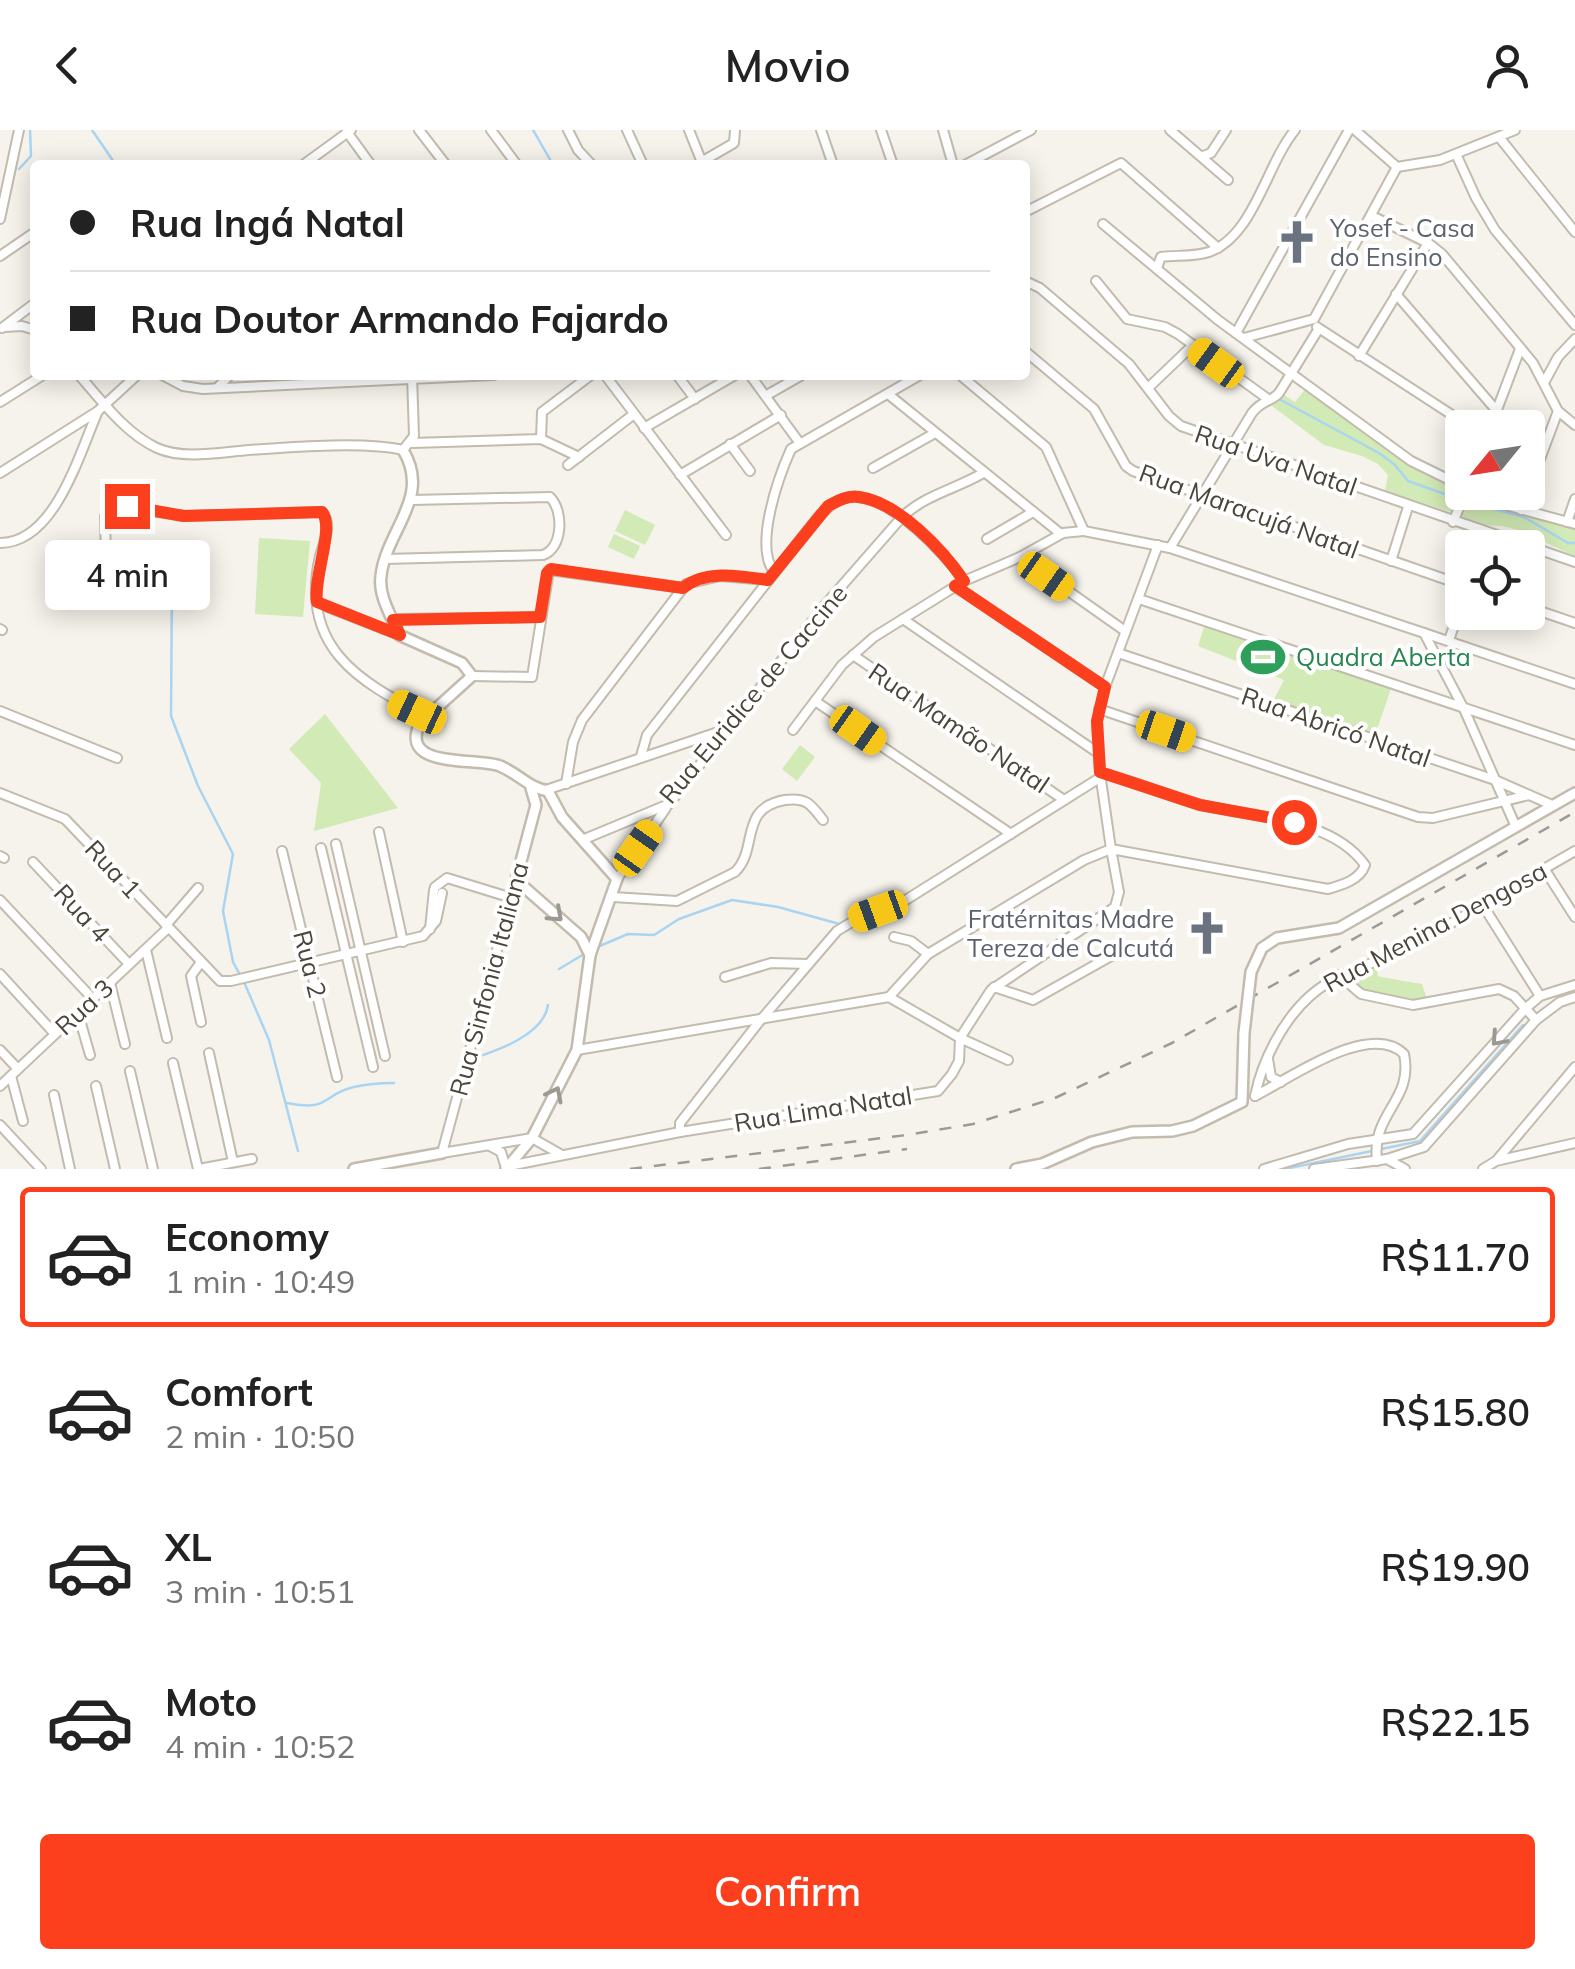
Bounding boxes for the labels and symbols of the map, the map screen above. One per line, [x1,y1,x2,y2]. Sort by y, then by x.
place label: Yosef - Casa do Ensino [1329,212,1475,272]
church icon: Yosef - Casa do Ensino [1273,218,1321,266]
car [1183,333,1249,393]
north arrow [1445,410,1545,510]
street label: Rua Uva Natal [1191,417,1361,502]
street label: Rua Maracujá Natal [1135,456,1363,565]
route end [105,484,150,529]
callout: 4 min [44,541,210,611]
car [1013,547,1079,605]
street label: Rua Euridice de Caccine [652,578,853,809]
sports icon: Quadra Aberta [1239,633,1287,681]
place label: Quadra Aberta [1296,641,1471,672]
street label: Rua Mamão Natal [863,656,1055,799]
street label: Rua Abricó Natal [1238,680,1435,773]
car [383,686,451,738]
car [825,701,891,759]
car [1133,707,1199,755]
route start [1272,800,1317,845]
car [609,815,667,881]
street label: Rua 1 [79,833,148,904]
street label: Rua Menina Dengosa [1318,854,1552,999]
street label: Rua Sinfonia Italiana [442,859,535,1099]
street label: Rua 4 [48,877,117,948]
car [845,887,911,935]
place label: Fratérnitas Madre Tereza de Calcutá [967,903,1174,963]
one-way arrow [544,904,563,922]
church icon: Fratérnitas Madre Tereza de Calcutá [1183,909,1231,957]
street label: Rua 2 [287,927,334,1001]
street label: Rua 3 [48,972,119,1041]
one-way arrow [1491,1027,1509,1046]
street label: Rua Lima Natal [732,1079,914,1138]
one-way arrow [542,1086,562,1104]

